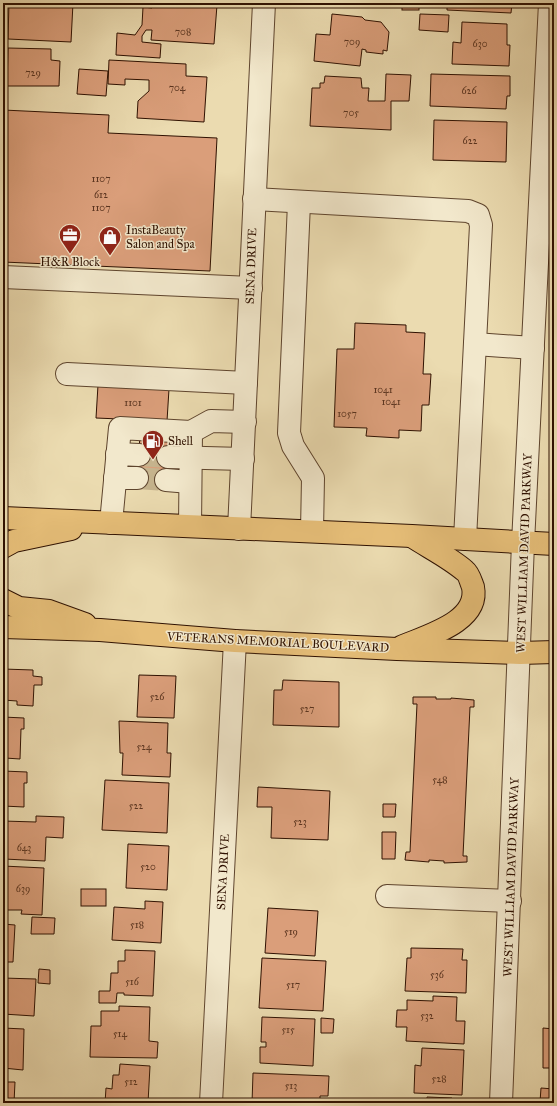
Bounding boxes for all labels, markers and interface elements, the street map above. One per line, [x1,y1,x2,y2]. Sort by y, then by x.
house number: 708 [175,26,191,38]
house number: 709 [344,36,360,48]
house number: 630 [473,38,488,50]
house number: 729 [25,67,41,79]
house number: 704 [169,82,186,94]
house number: 626 [461,85,477,97]
house number: 705 [343,107,359,119]
house number: 622 [463,135,478,147]
house number: 1107 [91,173,111,185]
house number: 612 [94,189,108,201]
house number: 1107 [91,202,111,214]
office icon: H&R Block [57,222,83,255]
place label: InstaBeauty Salon and Spa [126,223,195,251]
shop icon: InstaBeauty Salon and Spa [97,224,123,257]
street label: SENA DRIVE [243,227,259,304]
place label: H&R Block [40,255,100,269]
house number: 1041 [373,384,393,396]
house number: 1041 [381,396,401,408]
house number: 1101 [124,397,142,409]
house number: 1057 [337,408,357,420]
fuel station icon: Shell [140,428,166,461]
place label: Shell [168,434,194,448]
street label: WEST WILLIAM DAVID PARKWAY [514,453,534,653]
street label: VETERANS MEMORIAL BOULEVARD [166,629,389,655]
house number: 526 [150,691,165,703]
house number: 527 [300,703,314,715]
house number: 524 [136,741,152,753]
house number: 548 [432,774,448,786]
street label: WEST WILLIAM DAVID PARKWAY [501,777,521,977]
house number: 522 [129,800,143,812]
house number: 523 [293,816,307,828]
street label: SENA DRIVE [214,833,232,910]
house number: 643 [17,842,31,854]
house number: 520 [140,861,156,873]
house number: 639 [16,883,30,895]
house number: 518 [130,919,144,931]
house number: 519 [284,926,298,938]
house number: 536 [430,969,445,981]
house number: 516 [125,976,140,988]
house number: 517 [286,979,300,991]
house number: 532 [420,1010,434,1022]
house number: 515 [281,1024,295,1036]
house number: 514 [113,1028,128,1040]
house number: 528 [432,1073,446,1085]
house number: 512 [124,1076,138,1088]
house number: 513 [285,1080,297,1092]

